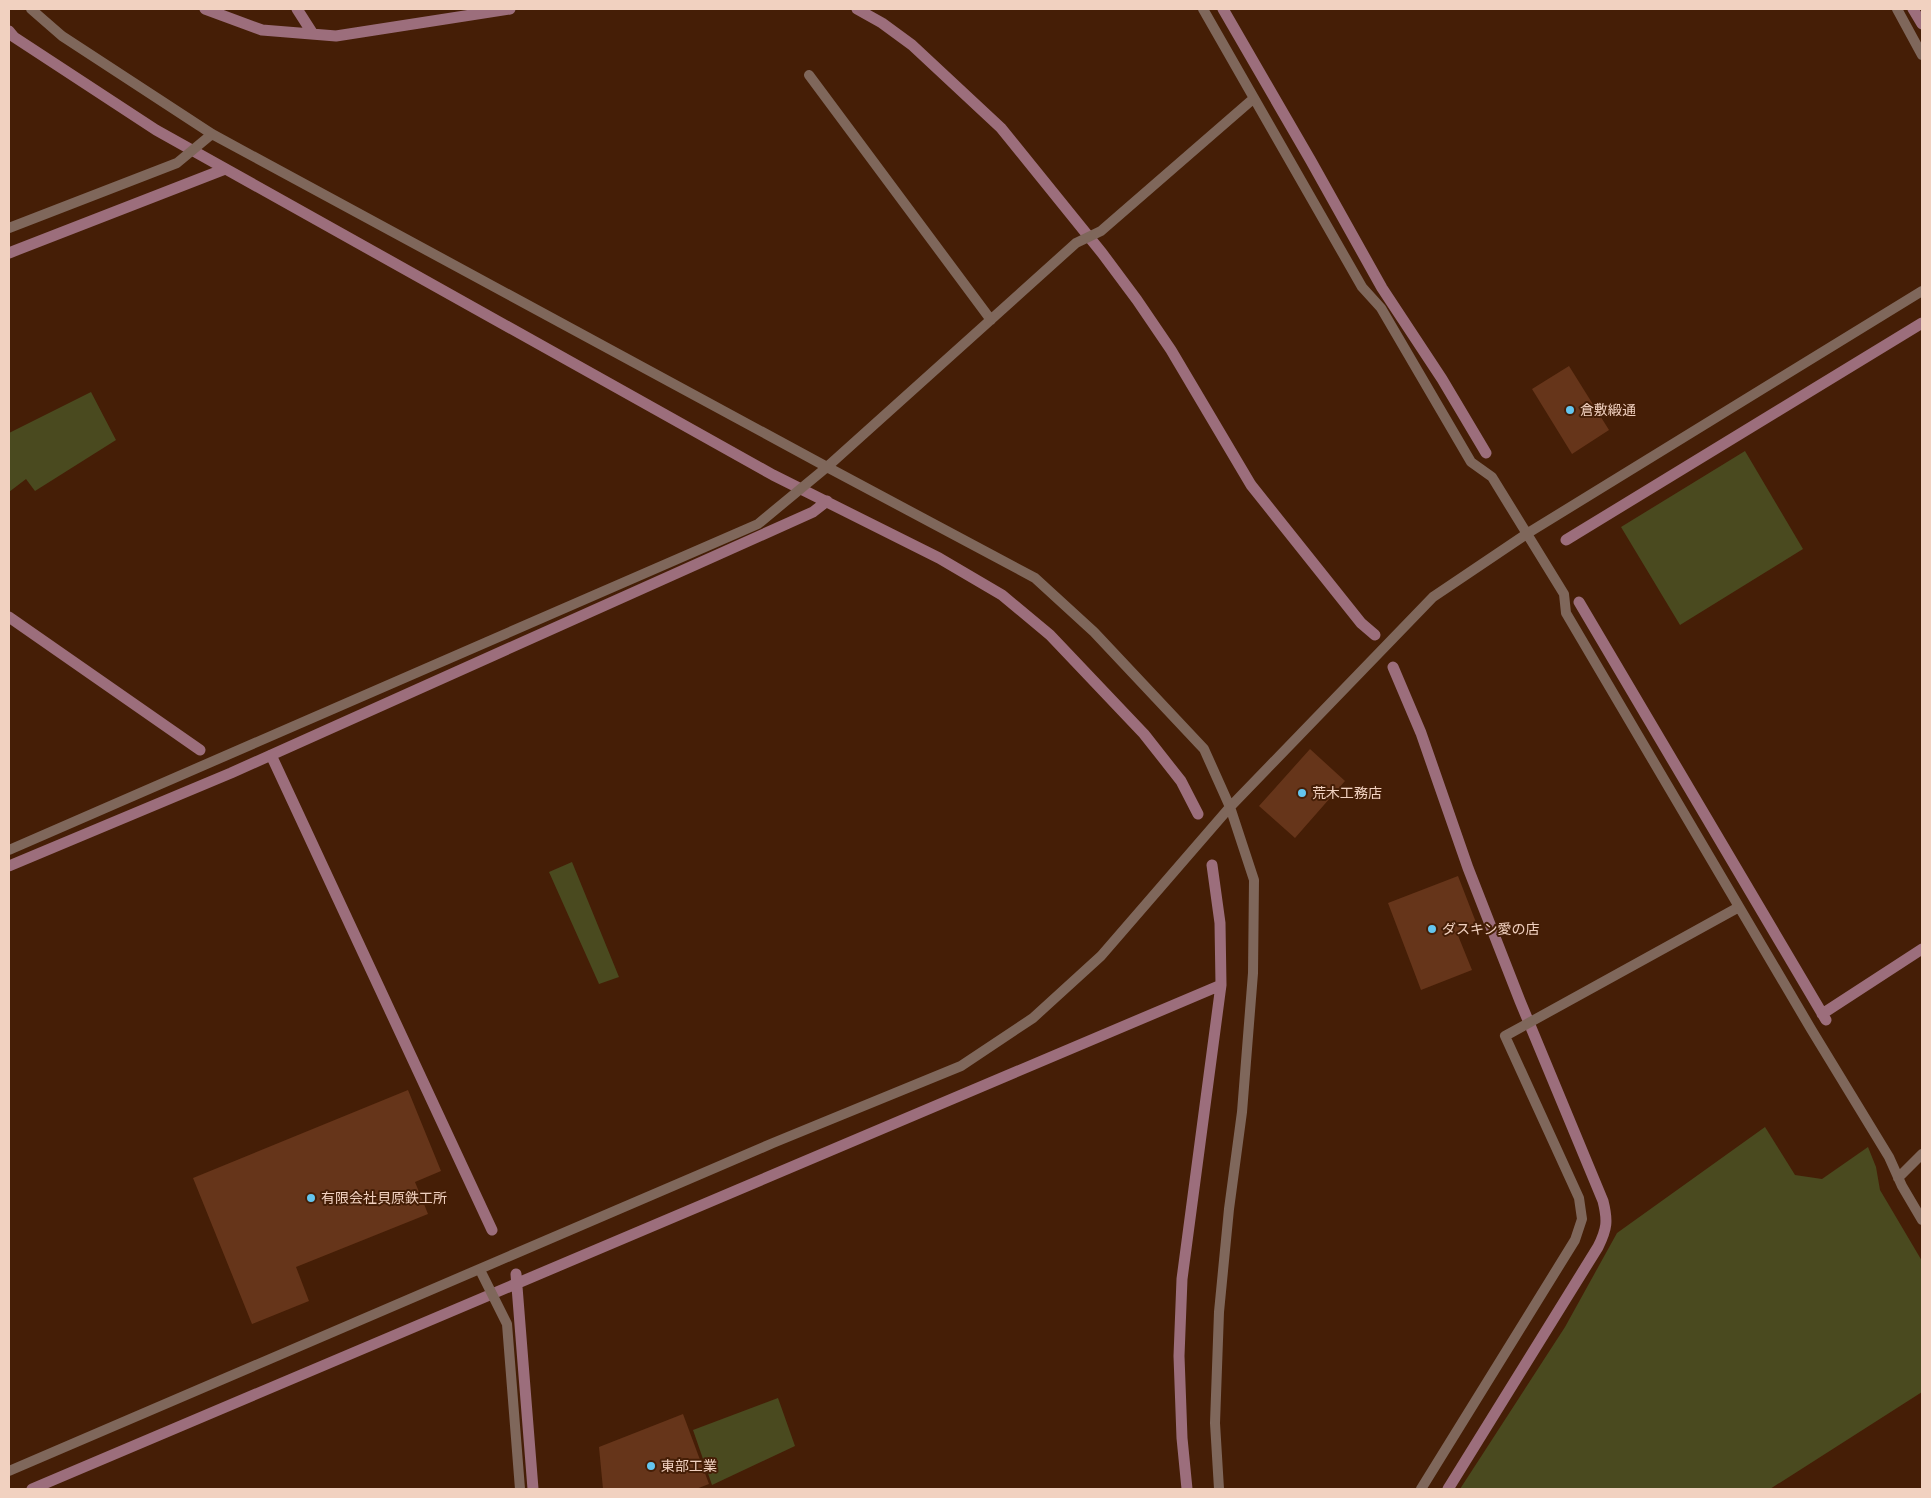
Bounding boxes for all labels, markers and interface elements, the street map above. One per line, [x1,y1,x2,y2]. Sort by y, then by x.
place label: 倉敷緞通 [1580,402,1636,419]
marker: 倉敷緞通 [1564,404,1576,416]
place label: 荒木工務店 [1312,785,1382,802]
marker: 荒木工務店 [1296,787,1308,799]
place label: ダスキン愛の店 [1442,921,1540,938]
marker: ダスキン愛の店 [1426,923,1438,935]
place label: 有限会社貝原鉄工所 [321,1190,447,1207]
marker: 有限会社貝原鉄工所 [305,1192,317,1204]
place label: 東部工業 [661,1458,717,1475]
marker: 東部工業 [645,1460,657,1472]

